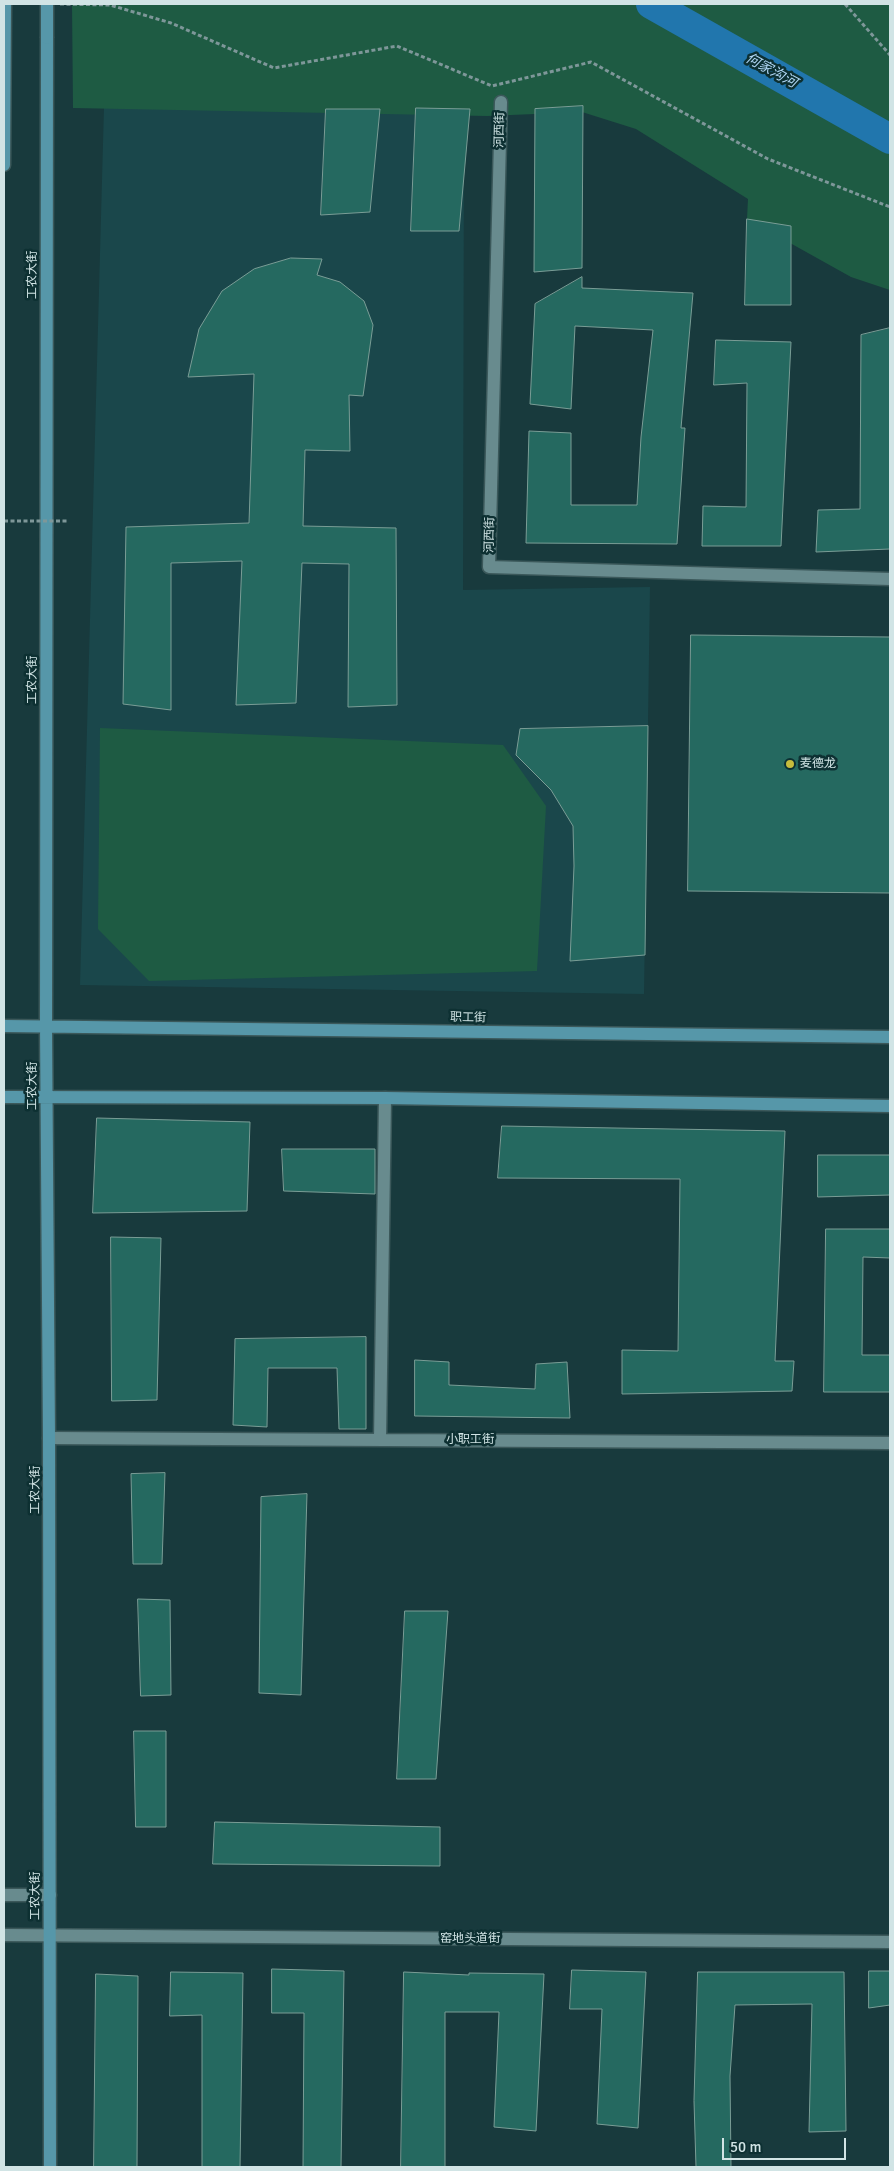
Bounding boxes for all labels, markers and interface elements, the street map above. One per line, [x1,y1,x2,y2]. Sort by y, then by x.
water label: 何家沟河 [742,50,800,92]
street label: 河西街 [492,112,508,148]
street label: 工农大街 [26,251,40,299]
street label: 河西街 [482,517,498,553]
street label: 工农大街 [26,656,40,704]
place label: 麦德龙 [800,757,836,771]
marker: 麦德龙 [784,758,796,770]
street label: 职工街 [450,1010,486,1026]
street label: 工农大街 [26,1062,40,1110]
street label: 小职工街 [446,1433,494,1447]
street label: 工农大街 [29,1466,43,1514]
street label: 工农大街 [29,1872,43,1920]
street label: 窑地头道街 [440,1932,500,1946]
scale bar [724,2128,848,2160]
text: 50 m [730,2138,761,2156]

